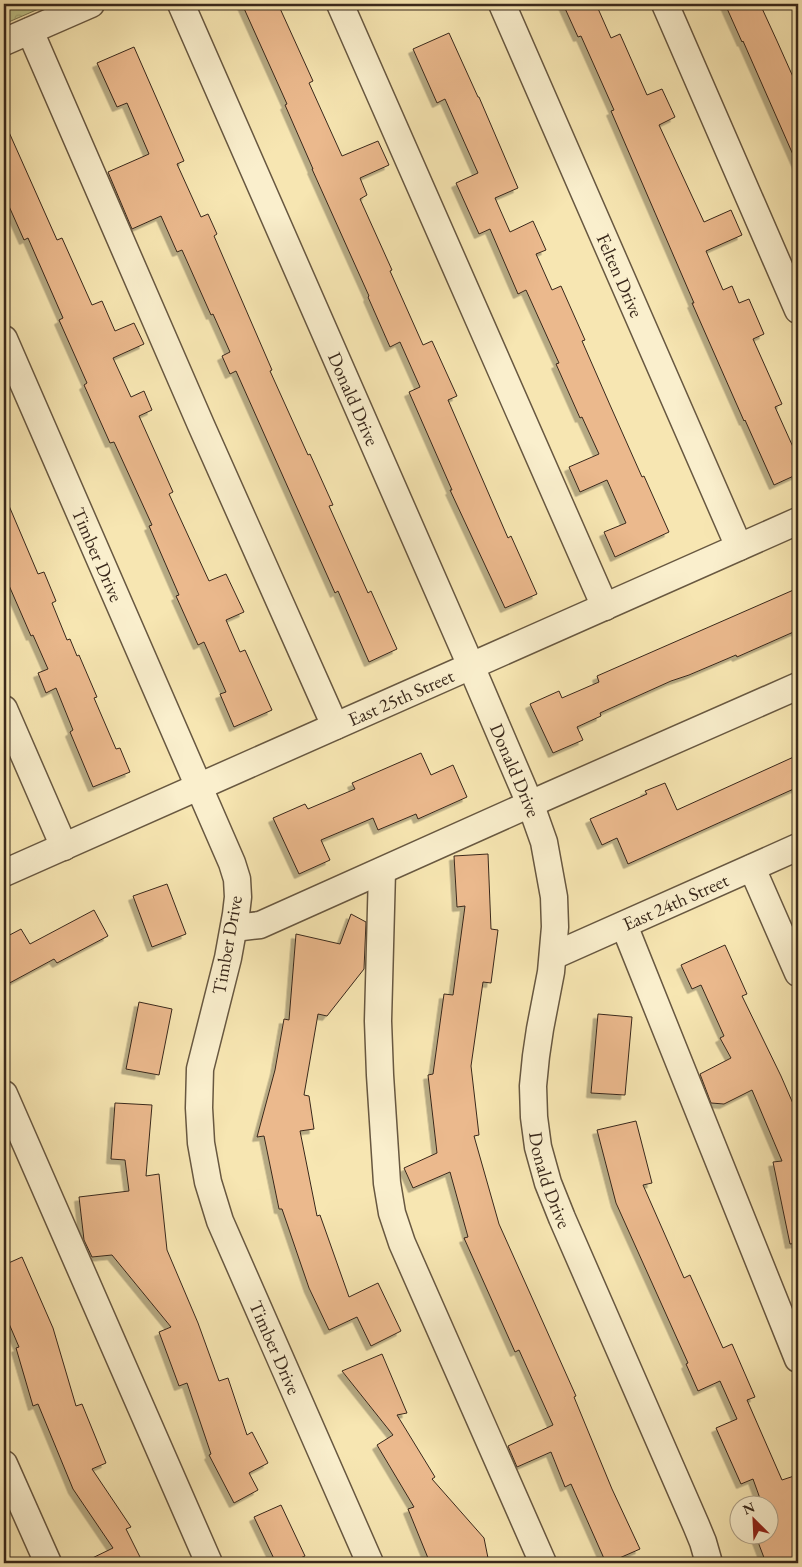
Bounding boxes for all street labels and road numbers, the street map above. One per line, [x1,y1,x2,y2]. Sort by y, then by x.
street label: Felten Drive [591,229,650,321]
street label: Donald Drive [322,348,385,450]
street label: Timber Drive [66,504,129,605]
street label: East 25th Street [344,663,458,732]
street label: Donald Drive [484,719,547,820]
street label: East 24th Street [619,867,732,936]
street label: Timber Drive [206,894,248,996]
street label: Donald Drive [524,1130,577,1232]
street label: Timber Drive [244,1296,307,1398]

